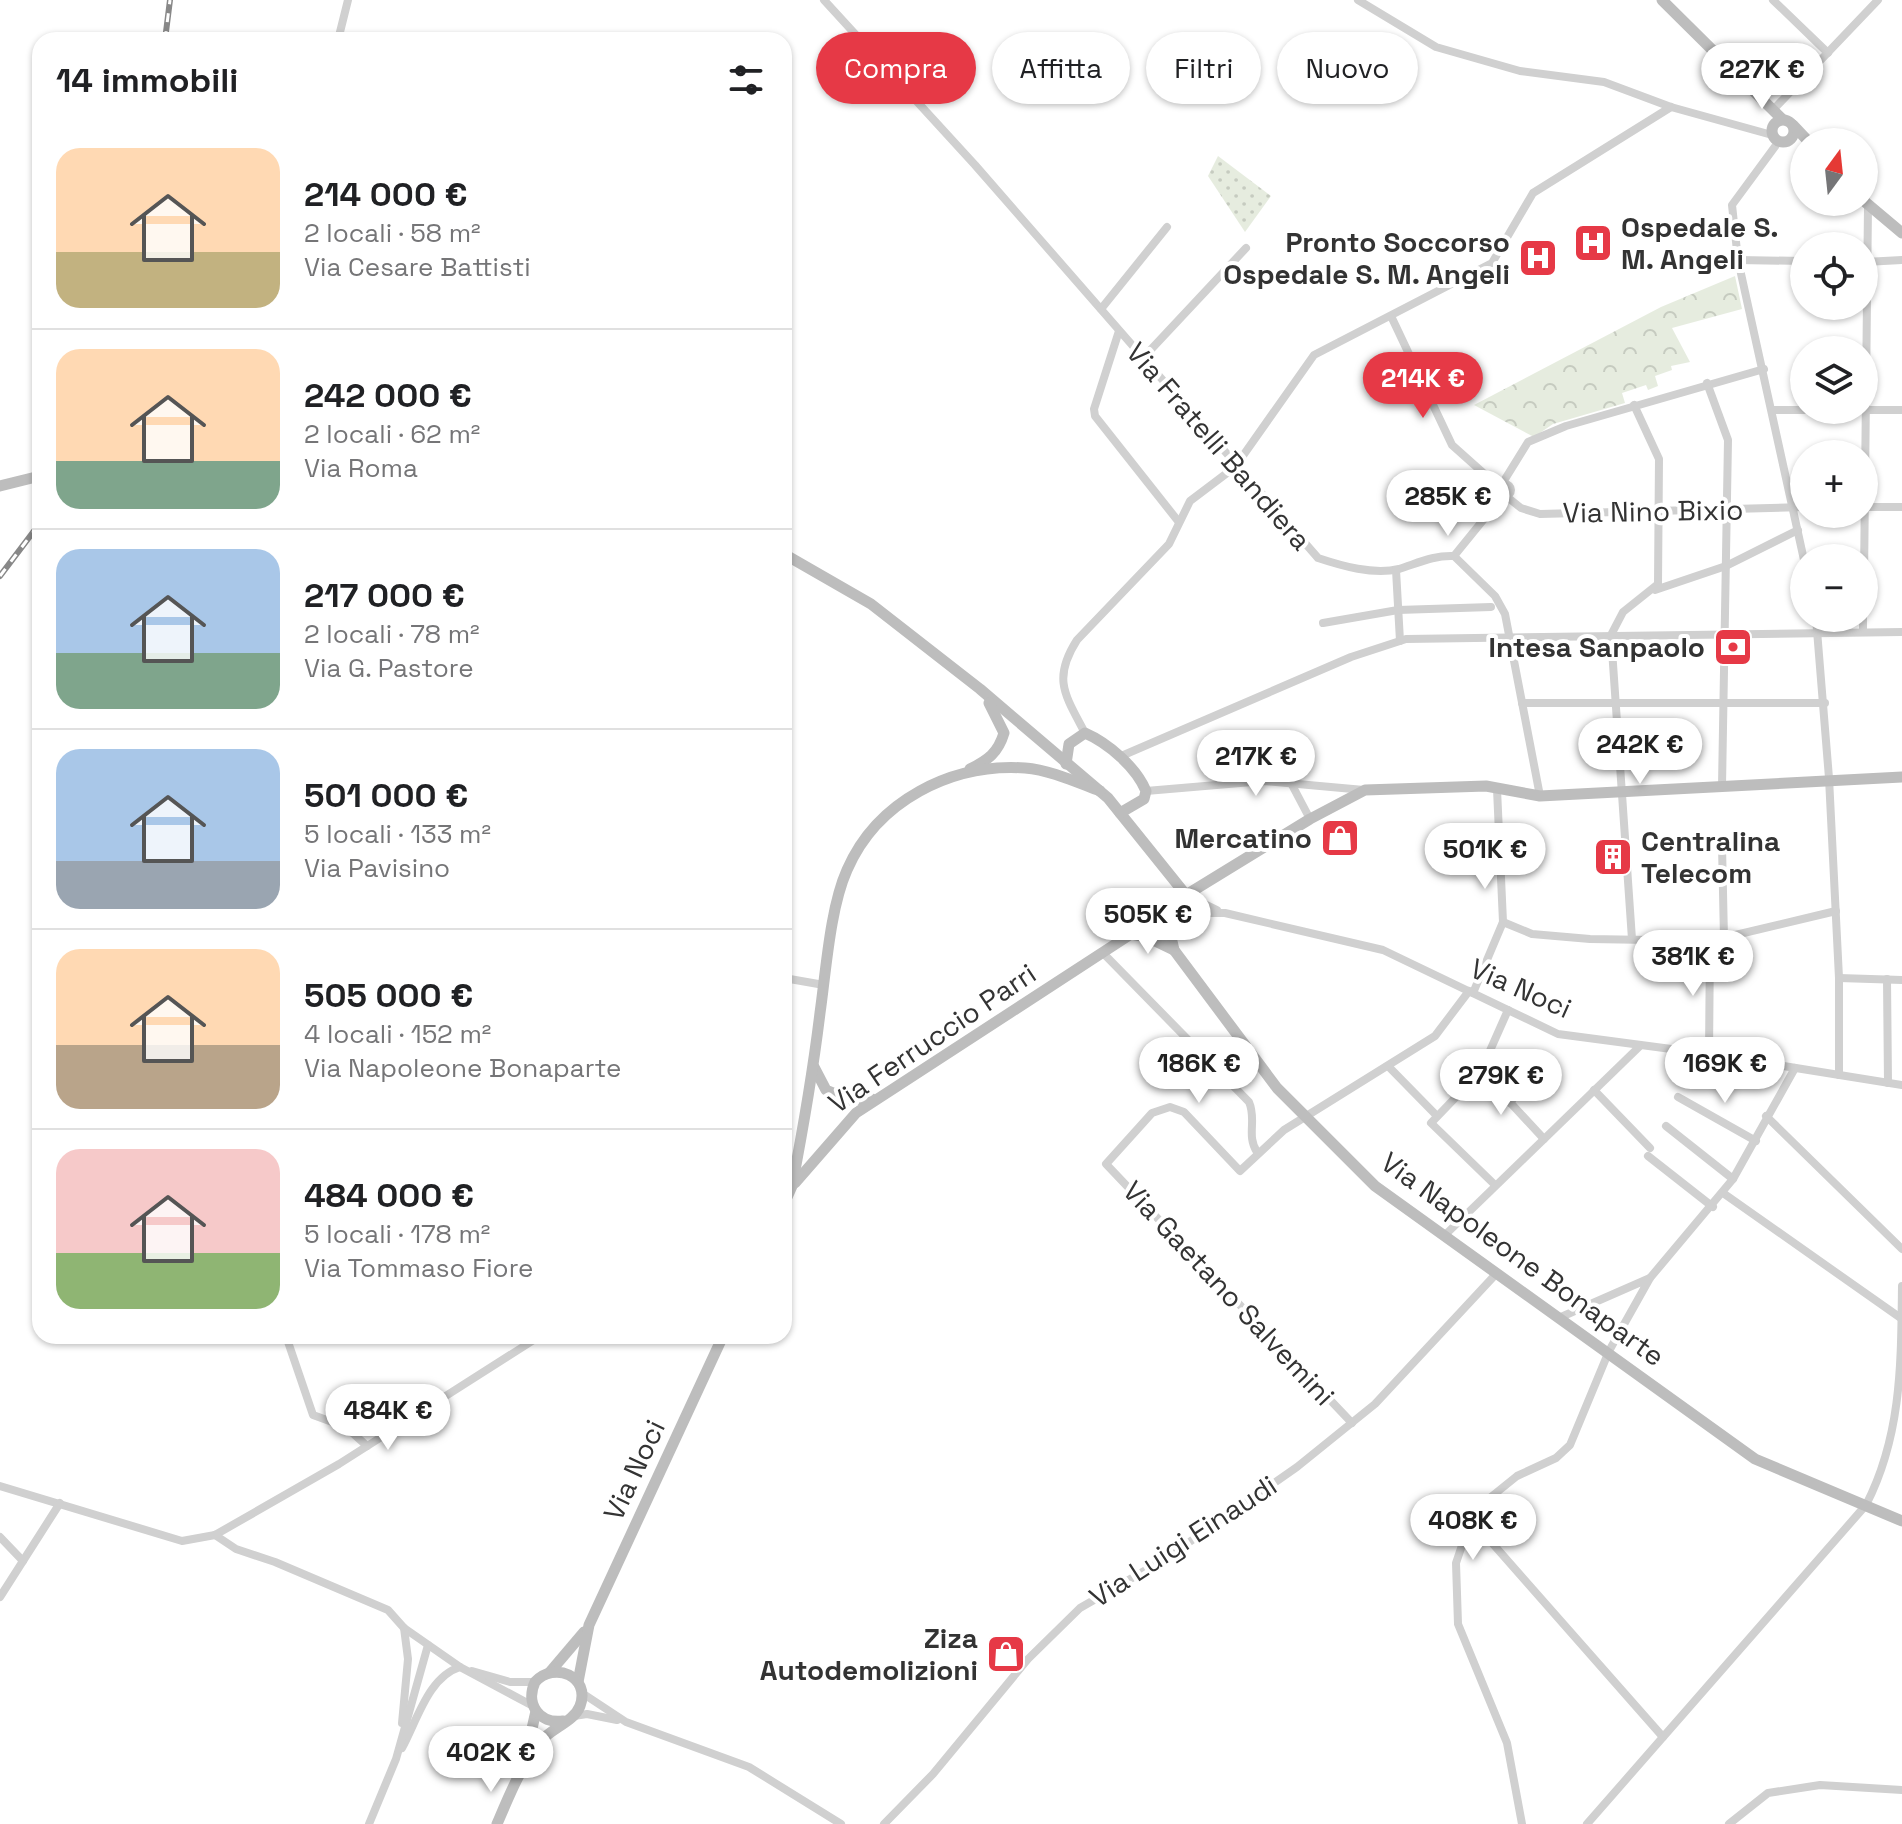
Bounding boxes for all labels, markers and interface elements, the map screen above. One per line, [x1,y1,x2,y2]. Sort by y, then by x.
chip: Compra [816,32,976,104]
chip: Affitta [992,32,1130,104]
chip: Filtri [1146,32,1261,104]
chip: Nuovo [1277,32,1418,104]
pin: 227K € [1697,43,1827,111]
text: 227K € [1719,52,1805,86]
icon: filters [724,58,768,102]
text: 14 immobili [56,59,238,102]
north arrow [1790,128,1878,216]
map controls [1790,128,1878,632]
text: 214 000 € [304,173,468,216]
icon: home [120,180,216,276]
place label: Ospedale S. M. Angeli [1621,209,1779,277]
text: 2 locali · 58 m² [304,216,481,250]
hospital icon: Ospedale S. M. Angeli [1572,222,1614,264]
place label: Pronto Soccorso Ospedale S. M. Angeli [1223,224,1510,292]
button: locate [1790,232,1878,320]
hospital icon: Pronto Soccorso Ospedale S. M. Angeli [1517,237,1559,279]
text: Via Cesare Battisti [304,250,531,284]
street label: Via Fratelli Bandiera [1119,335,1319,557]
button: layers [1790,336,1878,424]
pin: 214K € [1358,352,1488,420]
text: 214K € [1381,361,1465,395]
text: 242 000 € [304,374,472,417]
icon: home [120,381,216,477]
text: 2 locali · 62 m² [304,417,480,451]
button: + [1790,440,1878,528]
text: Via Roma [304,451,418,485]
pin: 285K € [1383,470,1513,538]
text: 285K € [1404,479,1492,513]
street label: Via Nino Bixio [1562,491,1744,531]
button: − [1790,544,1878,632]
text: 217 000 € [304,574,465,617]
icon: home [120,581,216,677]
text: 2 locali · 78 m² [304,617,480,651]
bank icon: Intesa Sanpaolo [1712,626,1754,668]
place label: Intesa Sanpaolo [1489,629,1705,665]
text: Via G. Pastore [304,651,474,685]
pin: 242K € [1575,718,1705,786]
text: 242K € [1596,727,1684,761]
pin: 217K € [1191,730,1321,798]
text: 217K € [1215,739,1297,773]
text: 501 000 € [304,774,468,817]
icon: home [120,781,216,877]
text: 5 locali · 133 m² [304,817,491,851]
shop icon: Mercatino [1319,817,1361,859]
place label: Mercatino [1174,820,1312,856]
pin: 501K € [1420,823,1550,891]
place label: Centralina Telecom [1641,823,1780,891]
text: 501K € [1443,832,1527,866]
building icon: Centralina Telecom [1592,836,1634,878]
text: Via Pavisino [304,851,450,885]
pin: 505K € [1083,888,1213,956]
text: 505K € [1104,897,1192,931]
pin: 381K € [1628,930,1758,998]
text: 381K € [1651,939,1735,973]
street label: Via Noci [1465,950,1577,1026]
street label: Via Ferruccio Parri [821,955,1043,1121]
text: 505 000 € [304,974,473,1017]
icon: home [120,981,216,1077]
text: 4 locali · 152 m² [304,1017,491,1051]
pin: 186K € [1134,1037,1264,1105]
pin: 169K € [1660,1037,1790,1105]
text: 186K € [1157,1046,1241,1080]
text: 169K € [1683,1046,1767,1080]
pin: 279K € [1436,1049,1566,1117]
text: Via Napoleone Bonaparte [304,1051,622,1085]
text: 279K € [1458,1058,1544,1092]
street label: Via Napoleone Bonaparte [1374,1144,1672,1374]
street label: Via Gaetano Salvemini [1115,1173,1343,1413]
text: 484 000 € [304,1174,474,1217]
icon: home [120,1181,216,1277]
text: 5 locali · 178 m² [304,1217,490,1251]
text: Via Tommaso Fiore [304,1251,533,1285]
pin: 484K € [323,1384,453,1452]
text: 484K € [343,1393,433,1427]
street label: Via Noci [595,1414,673,1526]
street label: Via Luigi Einaudi [1083,1467,1283,1615]
pin: 408K € [1408,1494,1538,1562]
text: 408K € [1428,1503,1518,1537]
place label: Ziza Autodemolizioni [760,1620,978,1688]
shop icon: Ziza Autodemolizioni [985,1633,1027,1675]
pin: 402K € [426,1726,556,1794]
text: 402K € [446,1735,536,1769]

